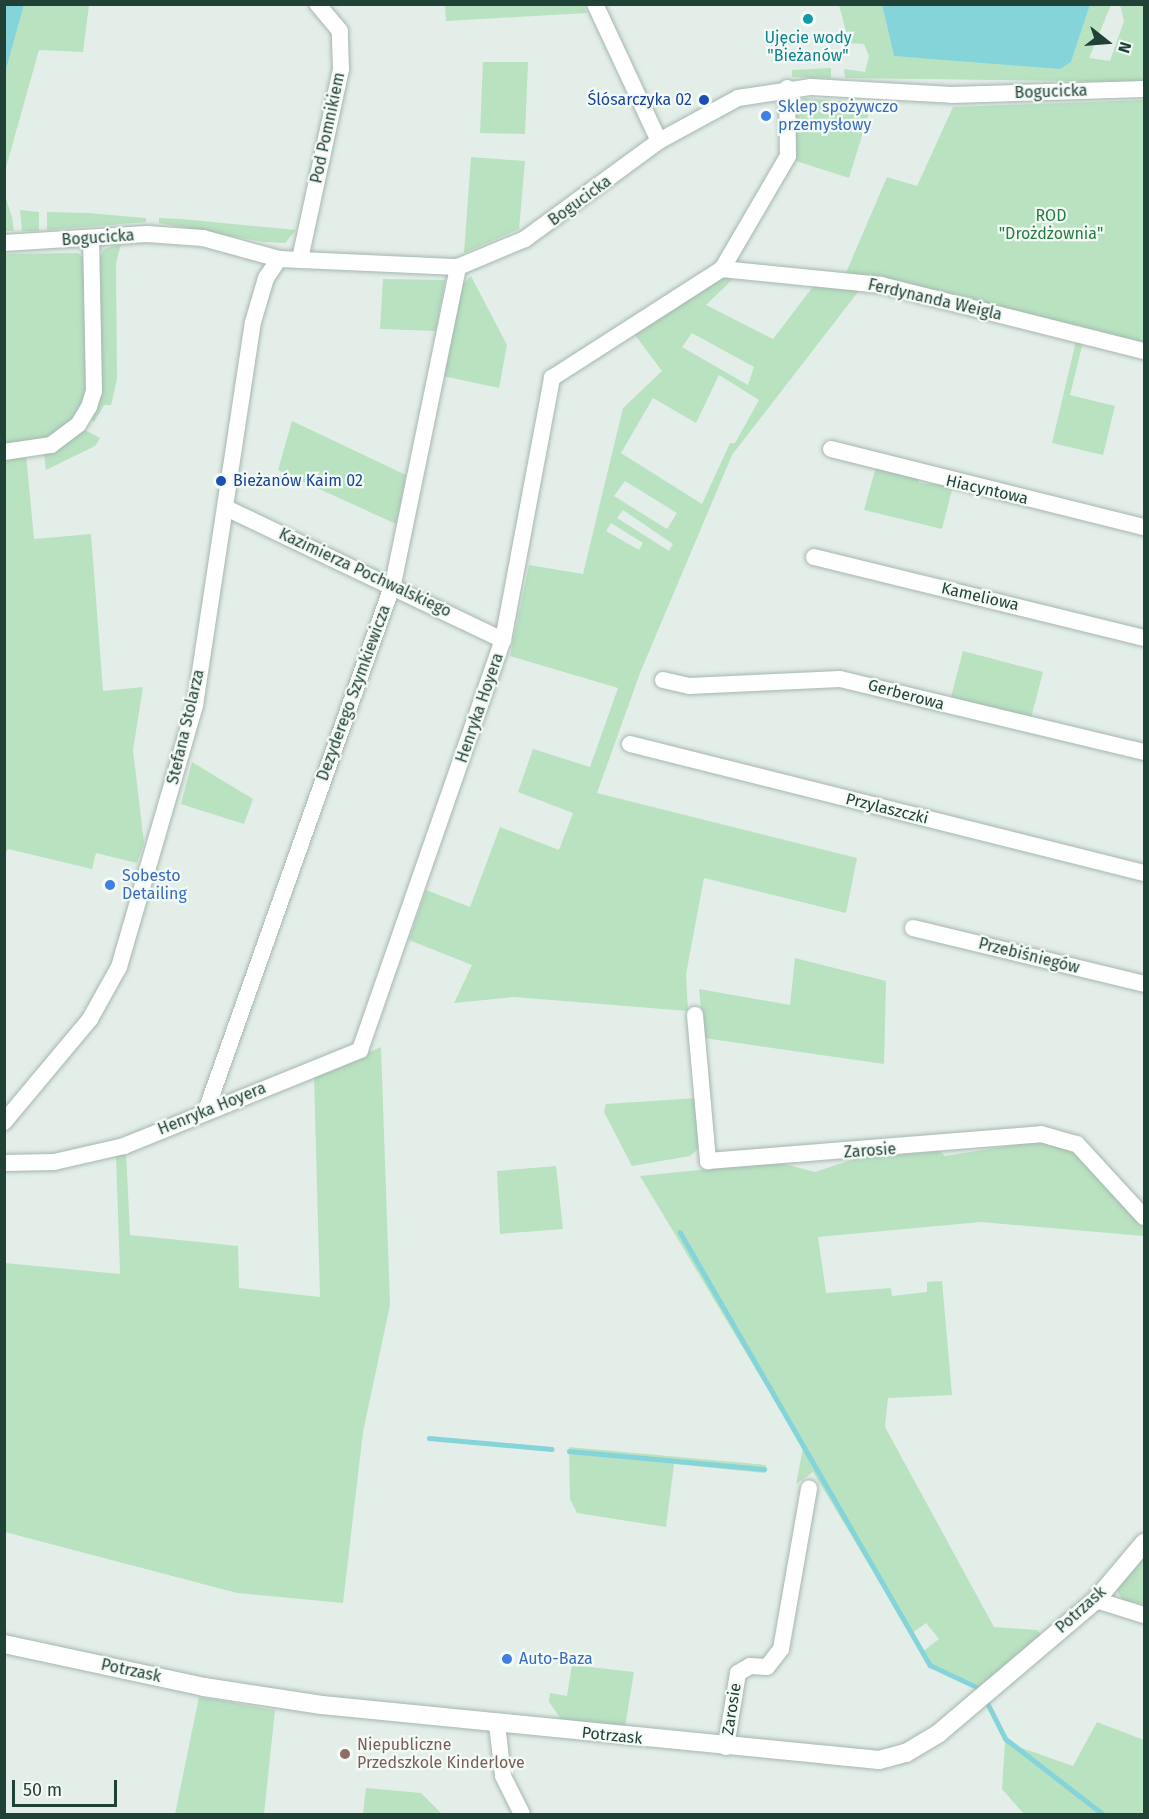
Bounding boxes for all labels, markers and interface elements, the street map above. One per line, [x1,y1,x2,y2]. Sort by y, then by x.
marker: Ujęcie wody "Bieżanów" [801,12,815,26]
north arrow [1077,12,1137,72]
place label: Ujęcie wody "Bieżanów" [764,28,852,66]
text: N [1114,40,1135,55]
street label: Pod Pomnikiem [307,71,349,185]
street label: Bogucicka [1014,81,1088,103]
place label: Ślósarczyka 02 [588,90,692,110]
marker: Ślósarczyka 02 [697,93,711,107]
place label: Sklep spożywczo przemysłowy [778,97,898,135]
marker: Sklep spożywczo przemysłowy [759,109,773,123]
street label: Bogucicka [545,172,615,230]
park label: ROD "Drożdżownia" [999,206,1103,244]
street label: Bogucicka [61,226,135,250]
street label: Ferdynanda Weigla [866,275,1004,325]
place label: Bieżanów Kaim 02 [233,471,363,491]
street label: Hiacyntowa [944,471,1030,509]
marker: Bieżanów Kaim 02 [214,474,228,488]
street label: Kazimierza Pochwalskiego [276,525,454,621]
street label: Kameliowa [939,579,1021,615]
street label: Dezyderego Szymkiewicza [313,602,395,784]
street label: Henryka Hoyera [452,651,508,765]
street label: Stefana Stolarza [163,668,209,786]
street label: Gerberowa [866,676,946,714]
street label: Przylaszczki [844,789,930,829]
place label: Sobesto Detailing [122,866,187,904]
marker: Sobesto Detailing [103,878,117,892]
street label: Przebiśniegów [976,934,1082,978]
street label: Henryka Hoyera [155,1079,269,1139]
street label: Zarosie [843,1140,897,1162]
street label: Potrzask [1052,1582,1110,1638]
place label: Auto-Baza [519,1649,593,1669]
marker: Auto-Baza [500,1652,514,1666]
street label: Potrzask [99,1655,163,1687]
street label: Zarosie [718,1682,746,1736]
street label: Potrzask [581,1723,643,1749]
place label: Niepubliczne Przedszkole Kinderlove [357,1735,525,1773]
marker: Niepubliczne Przedszkole Kinderlove [338,1747,352,1761]
scale bar [15,1768,120,1806]
text: 50 m [23,1779,62,1801]

